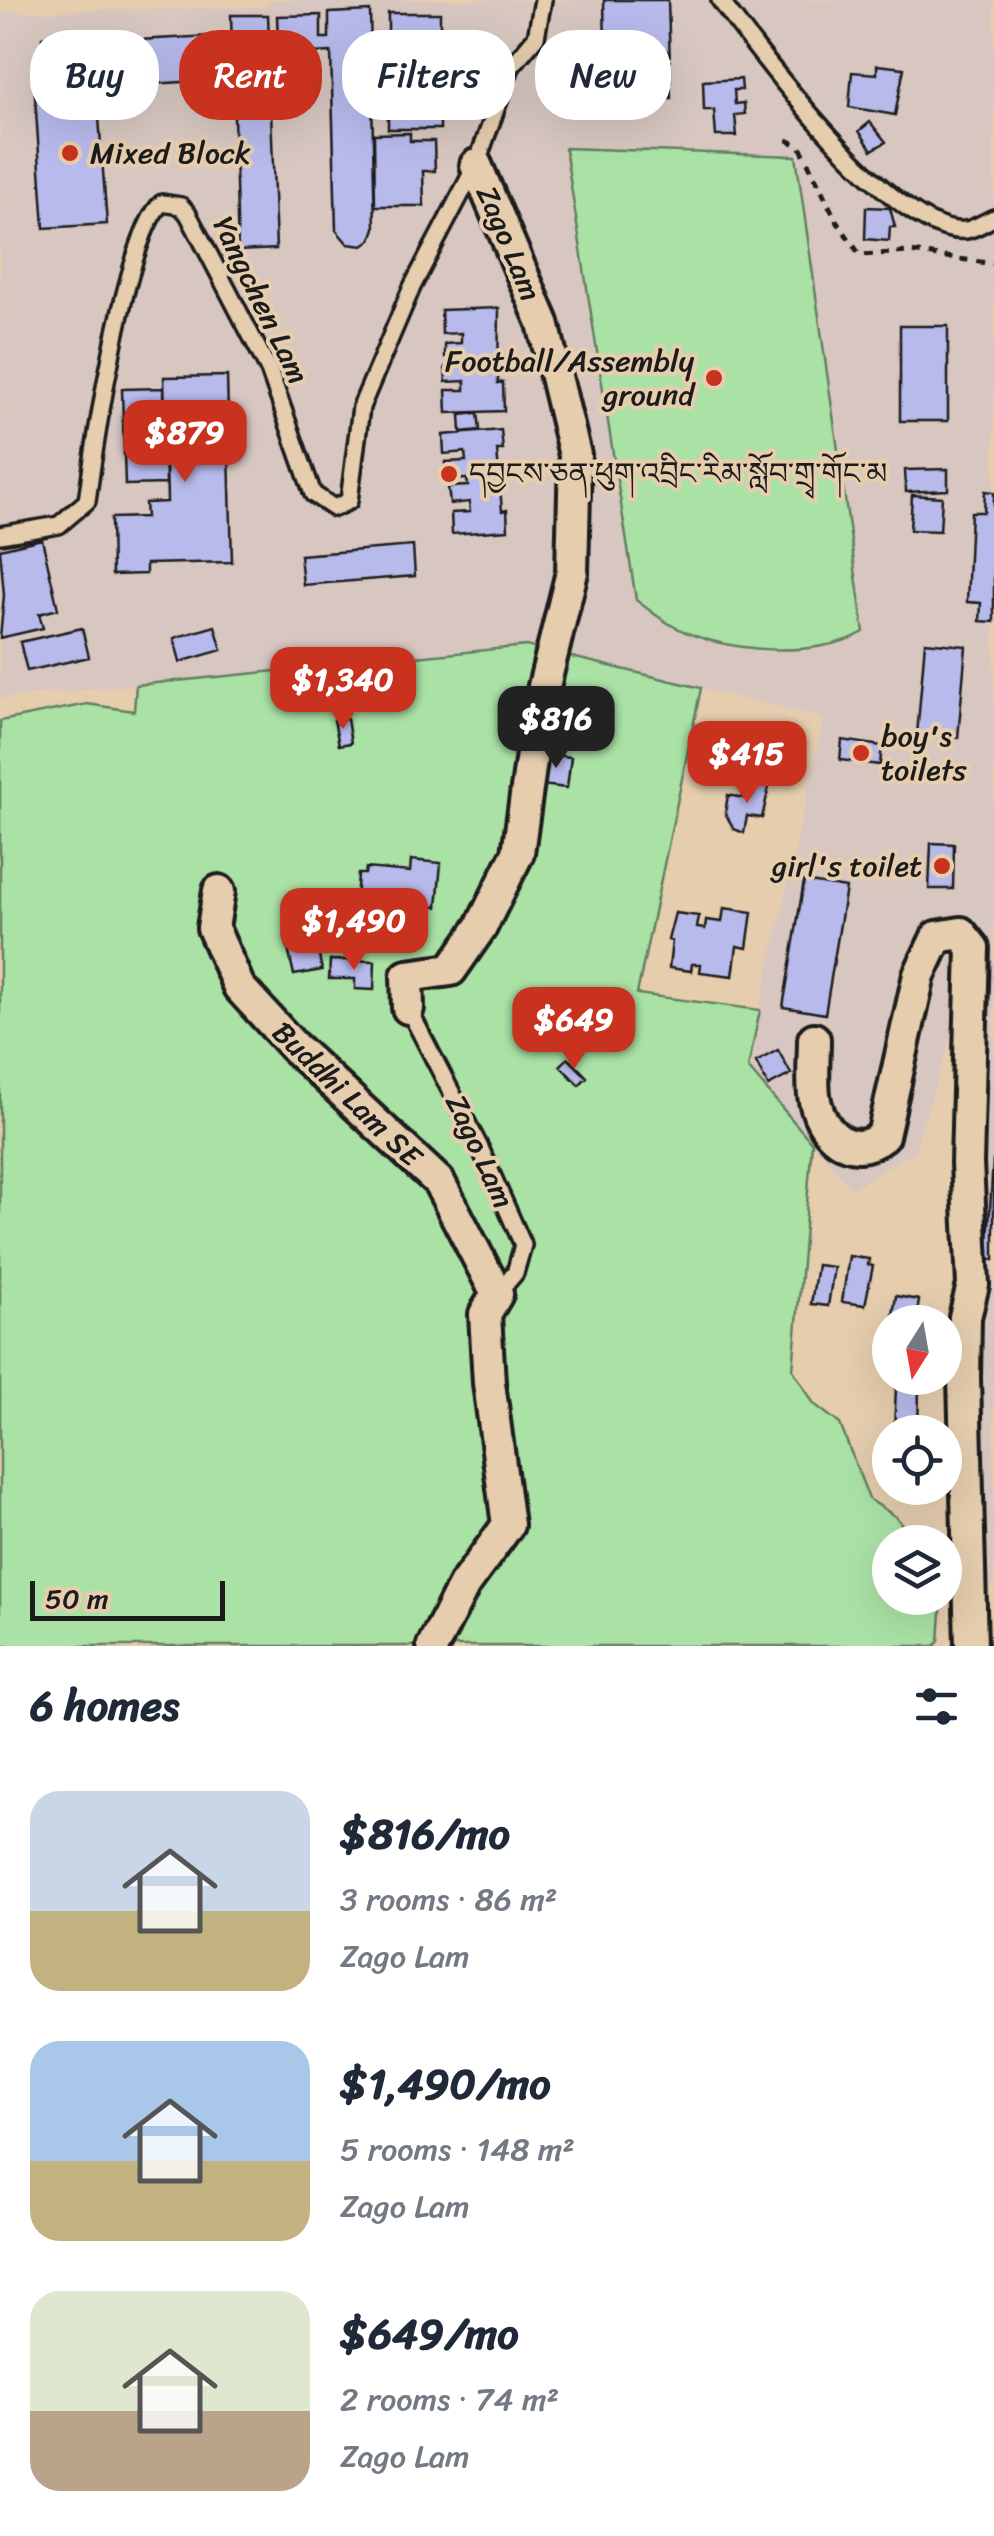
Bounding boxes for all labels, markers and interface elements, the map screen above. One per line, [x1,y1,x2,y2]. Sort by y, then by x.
chip: Buy [30,30,159,120]
chip: Rent [179,30,322,120]
chip: Filters [342,30,515,120]
chip: New [535,30,671,120]
place label: Mixed Block [90,126,251,180]
marker: Mixed Block [59,142,81,164]
street label: Zago Lam [460,177,558,309]
street label: Yangchen Lam [197,206,325,394]
place label: Football/Assembly ground [445,334,696,422]
marker: Football/Assembly ground [703,367,725,389]
pin: $879 [126,400,244,485]
text: $879 [146,404,224,461]
place label: དབྱངས་ཅན་ཕུག་འབྲིང་རིམ་སློབ་གྲྭ་གོང་མ [469,447,887,501]
marker: དབྱངས་ཅན་ཕུག་འབྲིང་རིམ་སློབ་གྲྭ་གོང་མ [438,463,460,485]
pin: $1,340 [262,647,424,732]
text: $1,340 [292,651,394,708]
pin: $816 [497,686,615,771]
text: $816 [520,690,592,747]
place label: boy's toilets [881,709,967,797]
pin: $415 [688,721,806,806]
text: $415 [710,725,784,782]
marker: boy's toilets [850,742,872,764]
place label: girl's toilet [770,839,922,893]
marker: girl's toilet [931,855,953,877]
pin: $1,490 [273,888,435,973]
text: $1,490 [302,892,406,949]
pin: $649 [515,987,633,1072]
text: $649 [534,991,614,1048]
street label: Buddhi Lam SE [259,1007,437,1182]
street label: Zago Lam [430,1085,530,1217]
north arrow [872,1305,962,1395]
map controls [872,1305,962,1615]
button: locate [872,1415,962,1505]
button: layers [872,1525,962,1615]
text: 50 m [45,1574,109,1623]
scale bar [30,1576,225,1620]
text: 6 homes [30,1669,179,1743]
icon: filters [909,1679,964,1734]
text: $816/mo [340,1797,510,1871]
icon: home [110,1831,230,1951]
text: 3 rooms · 86 m² [340,1871,557,1928]
text: Zago Lam [340,1928,470,1985]
text: $1,490/mo [340,2047,551,2121]
icon: home [110,2081,230,2201]
text: 5 rooms · 148 m² [340,2121,575,2178]
text: Zago Lam [340,2178,470,2235]
text: $649/mo [340,2297,519,2371]
icon: home [110,2331,230,2451]
text: 2 rooms · 74 m² [340,2371,559,2428]
text: Zago Lam [340,2428,470,2485]

